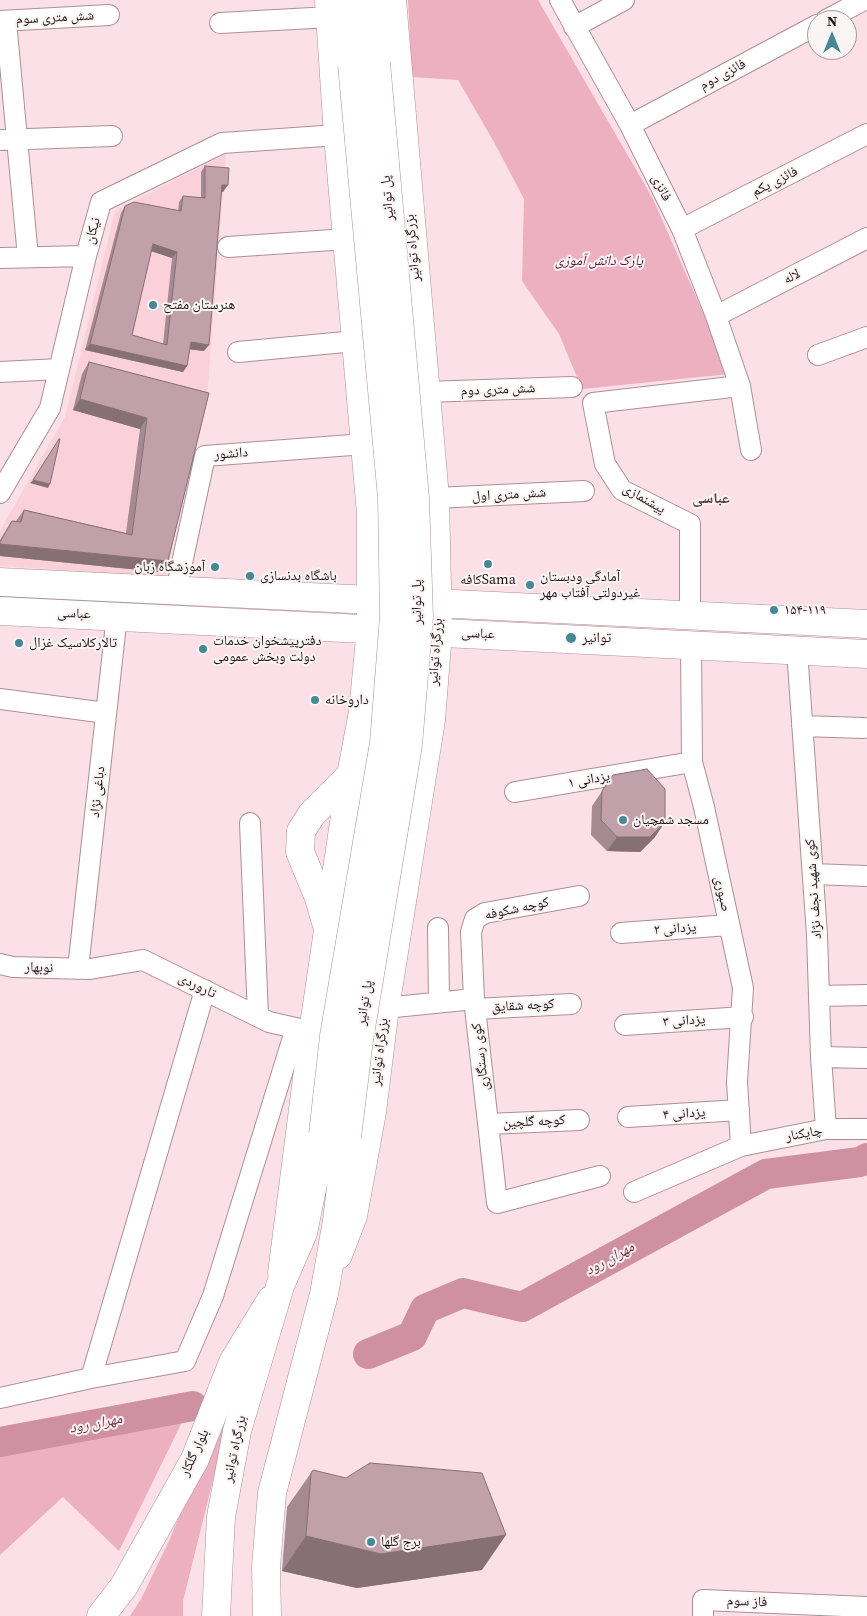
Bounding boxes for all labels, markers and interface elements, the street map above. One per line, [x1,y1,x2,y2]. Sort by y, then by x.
street label: شش متری سوم [15,8,95,28]
north arrow [807,10,857,60]
text: N [827,11,837,31]
street label: فائزی دوم [697,56,749,94]
street label: فائزی یکم [749,163,801,201]
street label: فائزی [647,172,675,204]
street label: پل توانیر [378,175,398,221]
street label: بزرگراه توانیر [402,213,424,283]
street label: نیکان [81,216,105,246]
park label: پارک دانش آموزی [555,253,643,269]
street label: لاله [781,266,803,288]
place label: هنرستان مفتح [163,297,235,313]
marker: هنرستان مفتح [147,299,159,311]
street label: شش متری دوم [460,380,536,400]
street label: دانشور [213,444,249,464]
street label: پیشنمازی [620,480,668,518]
street label: شش متری اول [472,485,546,505]
district label: عباسی [692,490,730,508]
marker: کافهSama [482,558,494,570]
place label: آموزشگاه زبان [134,559,205,575]
marker: آموزشگاه زبان [209,561,221,573]
place label: باشگاه بدنسازی [260,568,337,584]
place label: آمادگی ودبستان غیردولتی آفتاب مهر [540,569,640,602]
marker: باشگاه بدنسازی [244,570,256,582]
place label: کافهSama [460,572,516,588]
street label: پل توانیر [409,579,425,625]
marker: آمادگی ودبستان غیردولتی آفتاب مهر [524,579,536,591]
place label: ۱۵۴-۱۱۹ [784,602,826,618]
marker: ۱۵۴-۱۱۹ [768,604,780,616]
street label: عباسى [57,605,91,623]
street label: بزرگراه توانیر [425,618,447,686]
street label: عباسى [461,625,495,643]
place label: توانیر [582,630,611,646]
marker: توانیر [564,631,578,645]
place label: دفترپیشخوان خدمات دولت وبخش عمومی [213,633,321,666]
place label: تالارکلاسیک غزال [29,635,117,651]
marker: تالارکلاسیک غزال [13,637,25,649]
marker: دفترپیشخوان خدمات دولت وبخش عمومی [197,643,209,655]
place label: داروخانه [325,692,369,708]
marker: داروخانه [309,694,321,706]
street label: دباغی نژاد [87,765,109,819]
street label: یزدانی ۱ [567,768,611,792]
place label: مسجد شمچیان [633,812,709,828]
marker: مسجد شمچیان [617,814,629,826]
street label: کوی شهید نجف نژاد [802,838,826,940]
street label: صبوری [710,875,734,913]
street label: کوچه شکوفه [483,894,551,924]
street label: یزدانی ۲ [653,919,697,939]
street label: نوبهار [24,959,54,977]
street label: تاروردی [175,970,219,1002]
street label: پل توانیر [353,979,377,1027]
street label: کوچه شقایق [491,996,555,1016]
street label: یزدانی ۳ [662,1011,706,1031]
street label: بزرگراه توانیر [368,1017,392,1087]
street label: کوی رستگاری [469,1022,493,1092]
street label: یزدانی ۴ [662,1104,706,1124]
street label: کوچه گلچین [502,1112,566,1132]
street label: چایکنار [784,1123,824,1145]
water label: مهران رود [582,1238,638,1280]
water label: مهران رود [68,1410,124,1438]
street label: بزرگراه توانیر [220,1414,250,1484]
street label: بلوار گلکار [177,1427,213,1479]
place label: برج گلها [381,1534,421,1550]
marker: برج گلها [365,1536,377,1548]
street label: فاز سوم [726,1593,768,1611]

